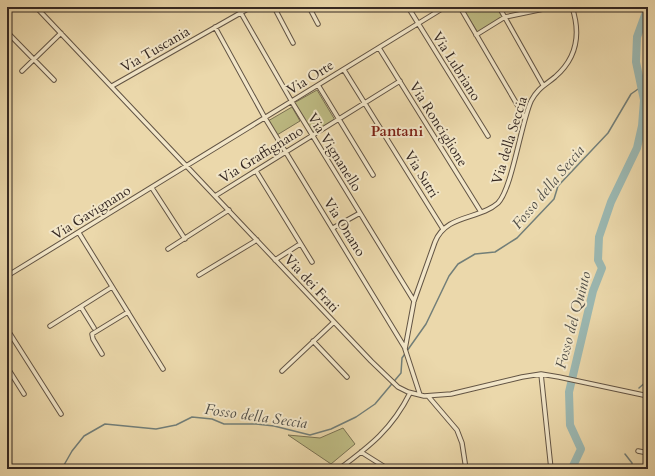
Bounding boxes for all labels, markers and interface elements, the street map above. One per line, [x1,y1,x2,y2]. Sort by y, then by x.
street label: Via Tuscania [117,22,193,77]
street label: Via Lubriano [428,28,486,105]
street label: Via Orte [283,56,337,99]
street label: Via Ronciglione [405,78,472,170]
street label: Via della Seccia [487,94,532,186]
street label: Via Vignanello [303,109,366,195]
street label: Via Graffignano [216,121,307,188]
district label: Pantani [371,121,423,141]
water label: Fosso della Seccia [507,141,589,233]
street label: Via Sutri [400,147,443,201]
street label: Via Gavignano [48,180,135,244]
street label: Via Onano [319,194,370,261]
street label: Via dei Frati [280,250,344,317]
water label: Fosso del Quinto [550,269,596,371]
water label: Fosso della Seccia [203,399,309,433]

